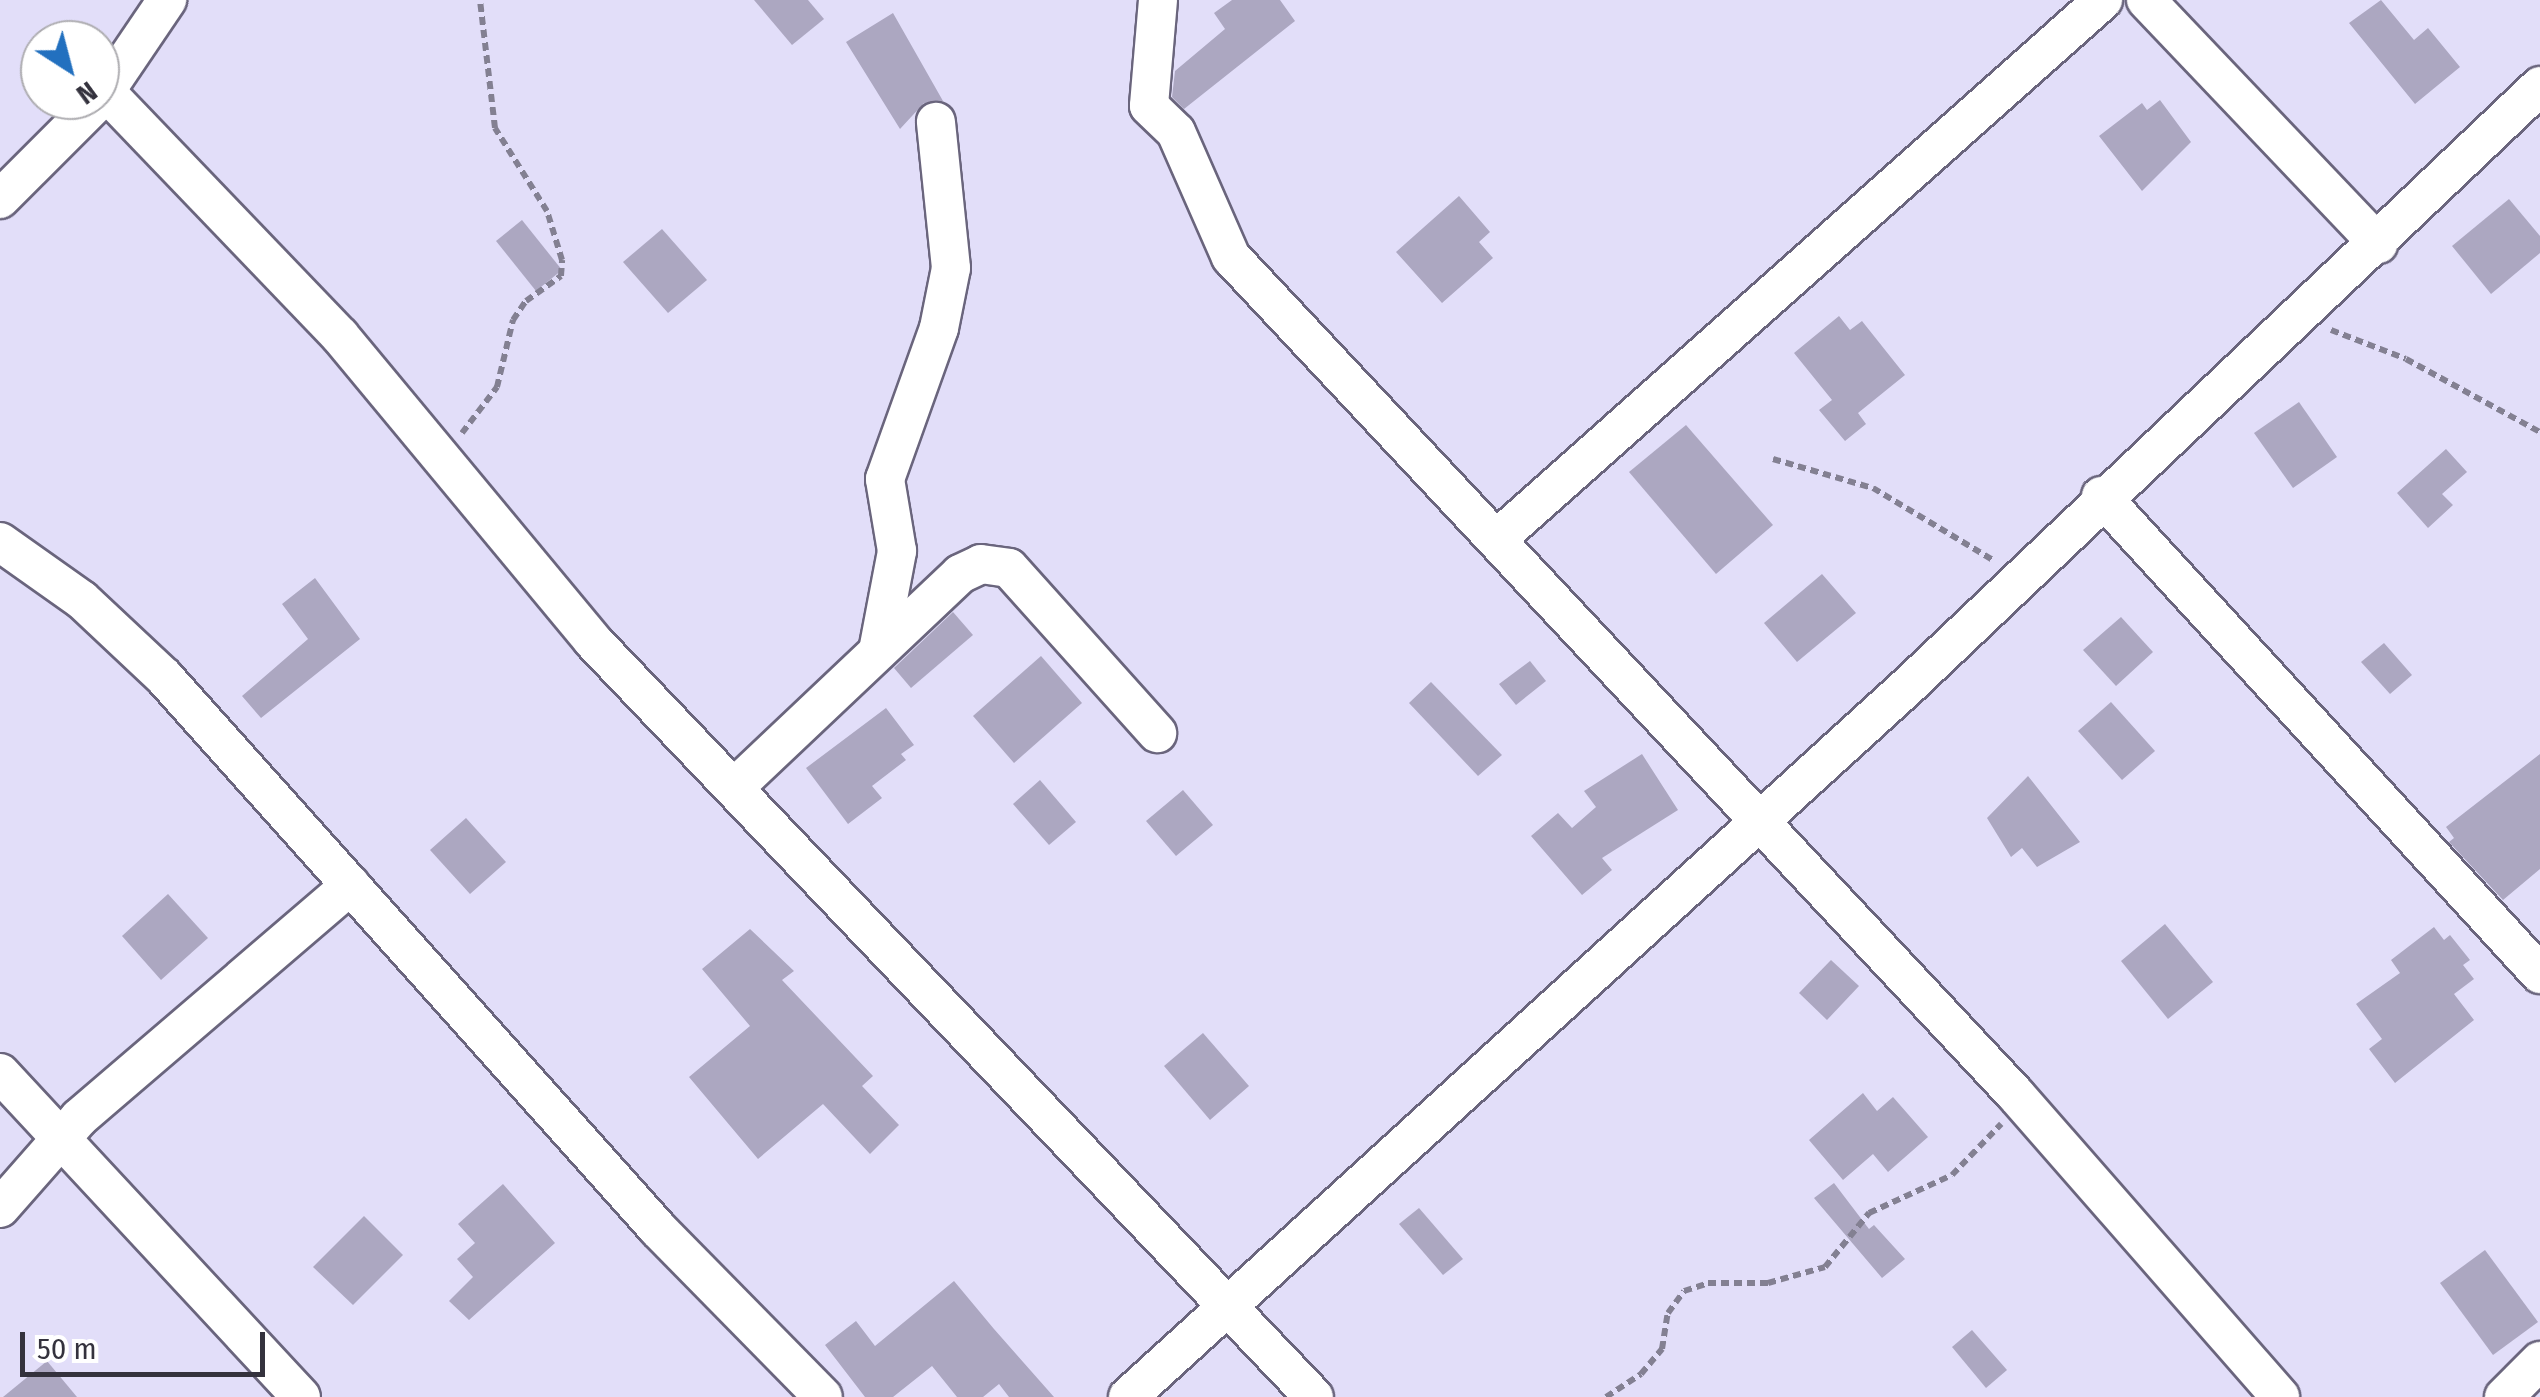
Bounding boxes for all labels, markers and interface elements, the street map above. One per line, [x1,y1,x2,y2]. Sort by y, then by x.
north arrow [20,20,120,120]
text: N [70,75,103,111]
scale bar [25,1312,270,1374]
text: 50 m [37,1331,97,1367]

